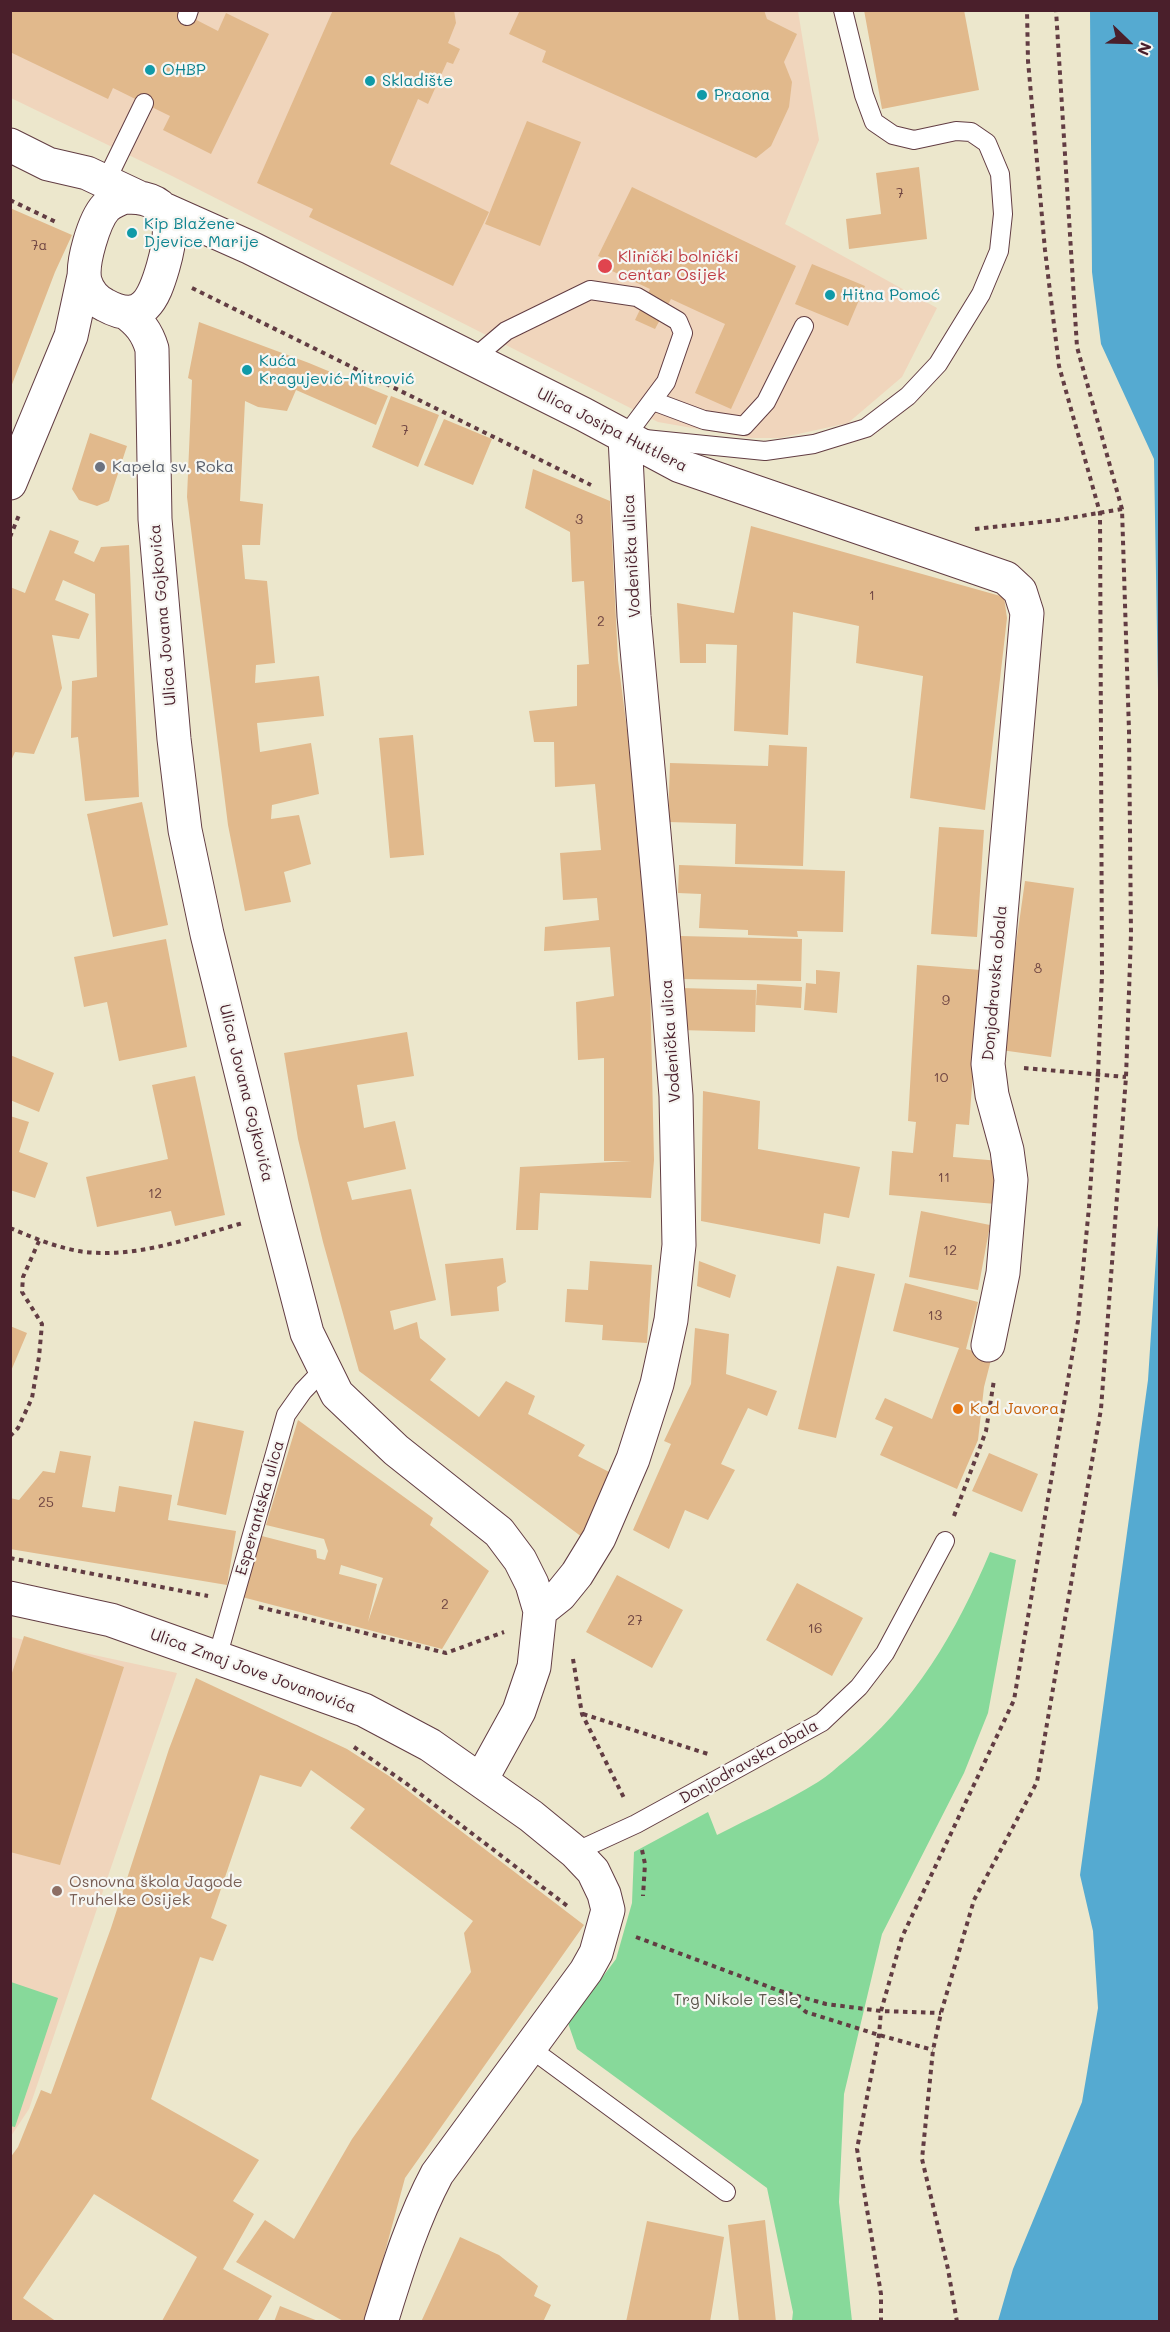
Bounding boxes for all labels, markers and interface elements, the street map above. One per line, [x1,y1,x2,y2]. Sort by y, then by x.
north arrow [1098,12,1158,72]
text: N [1133,40,1157,59]
place label: OHBP [162,60,206,80]
marker: OHBP [143,63,157,77]
place label: Skladište [382,71,453,91]
marker: Skladište [363,74,377,88]
place label: Praona [714,85,770,105]
marker: Praona [695,88,709,102]
house number: 7 [896,186,904,202]
place label: Kip Blažene Djevice Marije [144,214,259,252]
marker: Kip Blažene Djevice Marije [125,226,139,240]
house number: 7a [31,238,47,254]
place label: Klinički bolnički centar Osijek [618,247,739,285]
marker: Klinički bolnički centar Osijek [596,257,614,275]
place label: Hitna Pomoć [842,285,940,305]
marker: Hitna Pomoć [823,288,837,302]
place label: Kuća Kragujević-Mitrović [259,351,415,389]
marker: Kuća Kragujević-Mitrović [240,363,254,377]
street label: Ulica Josipa Huttlera [534,384,690,476]
house number: 7 [401,423,409,439]
place label: Kapela sv. Roka [112,457,234,477]
marker: Kapela sv. Roka [93,460,107,474]
street label: Vodenička ulica [619,494,645,618]
house number: 3 [575,512,583,528]
street label: Ulica Jovana Gojkovića [145,523,181,707]
house number: 1 [869,588,875,604]
house number: 2 [597,614,605,630]
street label: Donjodravska obala [979,905,1011,1061]
house number: 8 [1034,961,1042,977]
street label: Vodenička ulica [657,979,685,1103]
house number: 9 [942,993,950,1009]
street label: Ulica Jovana Gojkovića [215,1002,277,1184]
house number: 10 [934,1070,948,1086]
house number: 11 [938,1170,950,1186]
house number: 12 [148,1186,162,1202]
house number: 12 [943,1243,957,1259]
house number: 13 [928,1308,942,1324]
place label: Kod Javora [970,1399,1059,1419]
marker: Kod Javora [951,1402,965,1416]
street label: Esperantska ulica [232,1439,288,1577]
house number: 25 [38,1495,54,1511]
house number: 2 [441,1597,449,1613]
house number: 27 [627,1613,643,1629]
house number: 16 [808,1621,822,1637]
street label: Ulica Zmaj Jove Jovanovića [147,1625,359,1717]
street label: Donjodravska obala [676,1716,822,1808]
place label: Osnovna škola Jagode Truhelke Osijek [69,1872,243,1910]
marker: Osnovna škola Jagode Truhelke Osijek [50,1884,64,1898]
park label: Trg Nikole Tesle [673,1990,799,2010]

